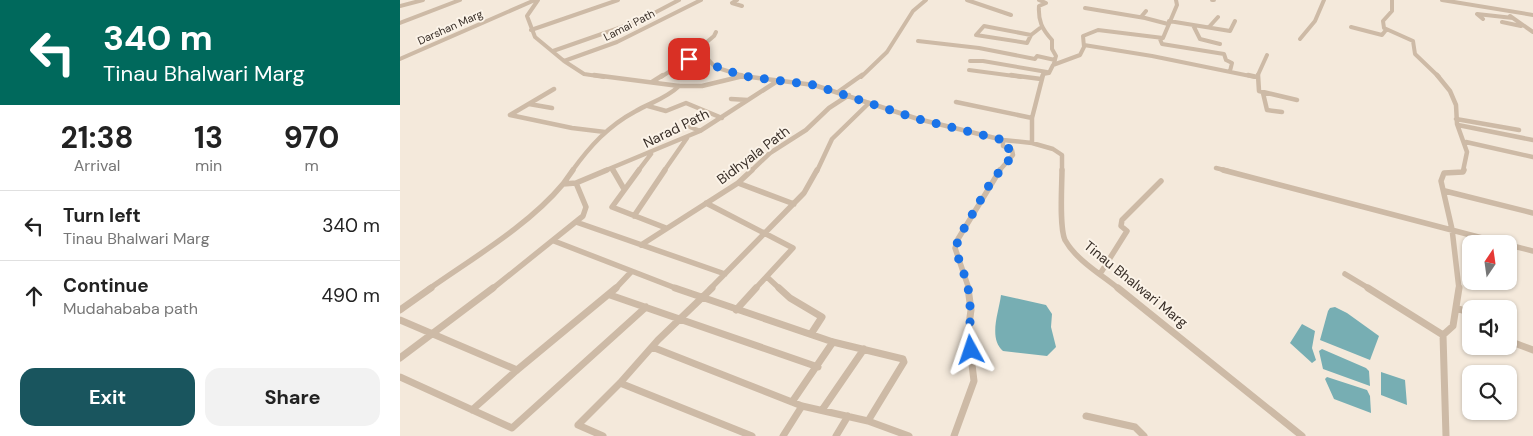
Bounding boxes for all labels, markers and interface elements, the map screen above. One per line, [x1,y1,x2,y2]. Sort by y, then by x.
street label: Darshan Marg [415,6,485,48]
street label: Lamai Path [601,6,657,44]
text: 340 m [103,15,213,61]
icon: left [20,20,85,85]
pin [668,38,710,80]
icon: arrive [675,45,703,73]
text: Tinau Bhalwari Marg [103,59,305,88]
street label: Narad Path [640,104,712,152]
text: 21:38 [61,118,134,157]
text: 13 [194,118,223,157]
text: 970 [284,118,339,157]
street label: Bidhyala Path [713,122,793,188]
text: Arrival [74,155,120,176]
text: min [195,155,222,176]
text: m [304,155,319,176]
text: Turn left [63,203,141,228]
icon: left [20,212,48,240]
text: 340 m [322,213,380,238]
text: Tinau Bhalwari Marg [63,228,210,249]
north arrow [1462,235,1518,290]
map controls [1462,235,1517,420]
street label: Tinau Bhalwari Marg [1080,237,1192,332]
text: Continue [63,273,149,298]
icon: ahead [20,282,48,310]
text: 490 m [322,283,380,308]
text: Mudahababa path [63,298,198,319]
button: sound [1462,300,1517,355]
position arrow [944,323,996,375]
button: search [1462,365,1517,420]
button: Exit [20,368,195,426]
button: Share [205,368,380,426]

